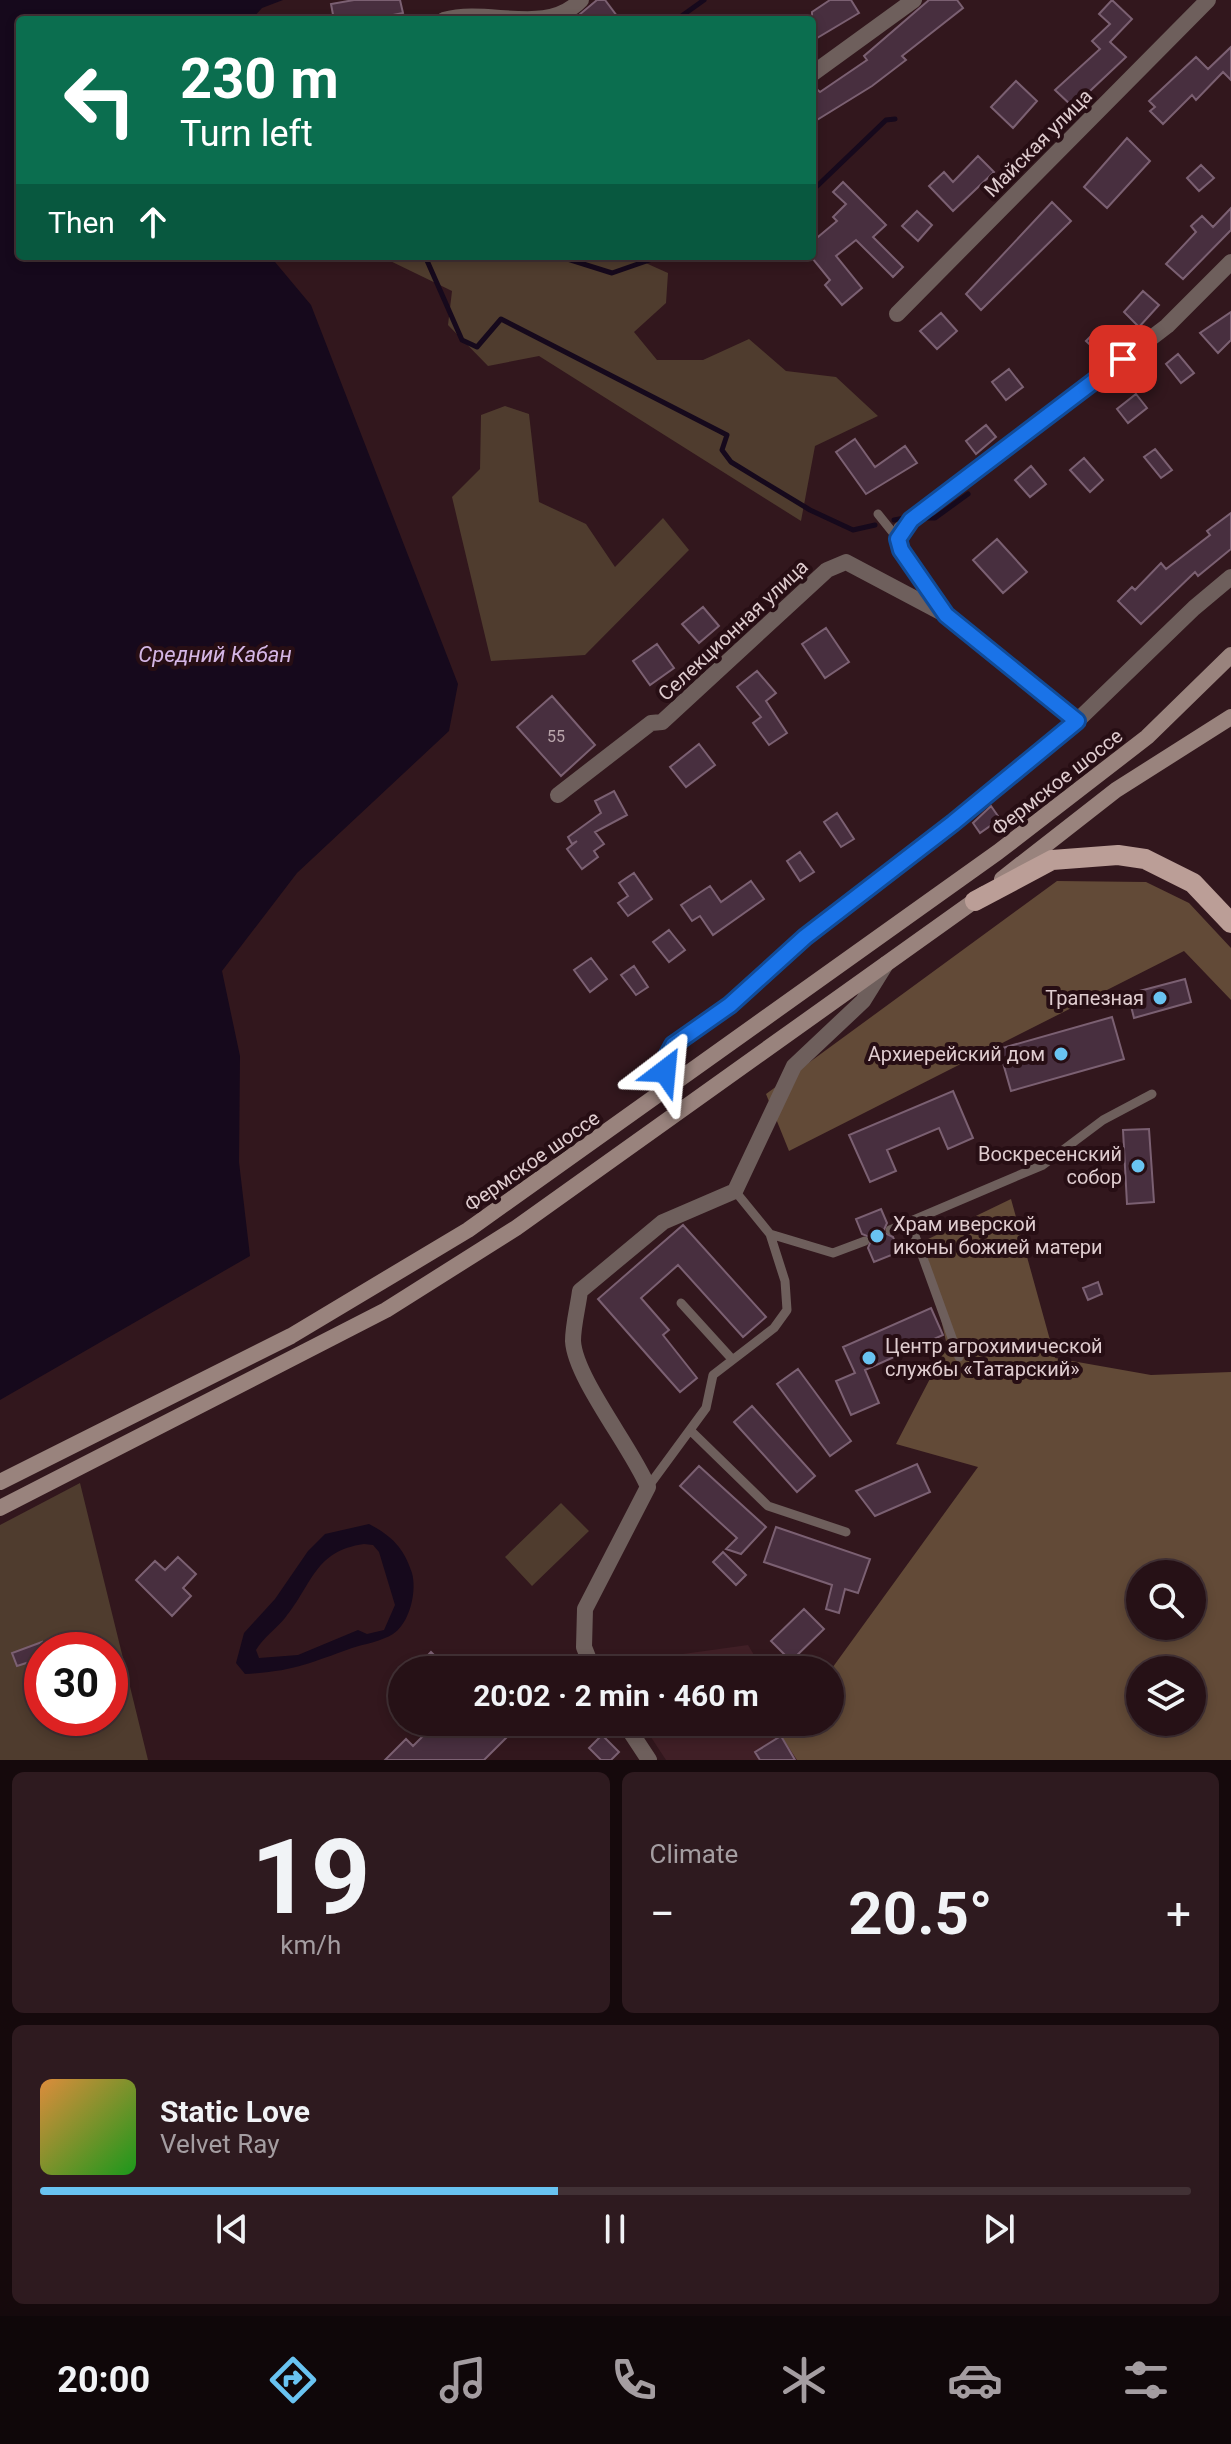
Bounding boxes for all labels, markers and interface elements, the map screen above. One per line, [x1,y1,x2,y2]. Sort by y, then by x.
text: 230 m [180,46,339,112]
icon: left [48,48,152,152]
street label: Майская улица [979,84,1097,202]
text: Turn left [180,113,313,155]
icon: ahead [131,200,175,244]
text: Then [48,205,115,240]
pin [1089,325,1157,393]
icon: arrive [1101,337,1145,381]
street label: Селекционная улица [653,554,813,706]
water label: Средний Кабан [138,642,292,667]
street label: Фермское шоссе [987,724,1127,840]
house number: 55 [547,727,565,746]
place label: Трапезная [1045,986,1144,1010]
marker: Трапезная [1151,989,1169,1007]
position arrow [623,1029,707,1113]
place label: Архиерейский дом [868,1042,1045,1066]
marker: Архиерейский дом [1052,1045,1070,1063]
street label: Фермское шоссе [460,1105,604,1217]
place label: Воскресенский собор [978,1142,1122,1189]
marker: Воскресенский собор [1129,1157,1147,1175]
place label: Храм иверской иконы божией матери [893,1212,1103,1259]
marker: Храм иверской иконы божией матери [868,1227,886,1245]
place label: Центр агрохимической службы «Татарский» [885,1334,1103,1381]
marker: Центр агрохимической службы «Татарский» [860,1349,878,1367]
map controls [1126,1560,1206,1736]
button: search [1126,1560,1206,1640]
speed limit sign: 30 [24,1632,128,1736]
button: layers [1126,1656,1206,1736]
text: 20:02 · 2 min · 460 m [473,1678,759,1713]
text: 19 [251,1817,370,1938]
text: Climate [650,1839,738,1869]
text: 20.5° [848,1878,992,1949]
text: − [650,1888,675,1940]
text: + [1166,1888,1191,1940]
text: km/h [280,1930,341,1960]
text: Static Love [160,2094,310,2129]
text: Velvet Ray [160,2129,280,2159]
icon: previous [210,2207,254,2251]
icon: pause [593,2207,637,2251]
icon: next [977,2207,1021,2251]
icon: directions [265,2352,321,2408]
icon: music [435,2352,491,2408]
icon: phone [606,2352,662,2408]
icon: climate [776,2352,832,2408]
icon: car [947,2352,1003,2408]
icon: filters [1118,2352,1174,2408]
text: 20:00 [57,2359,150,2401]

